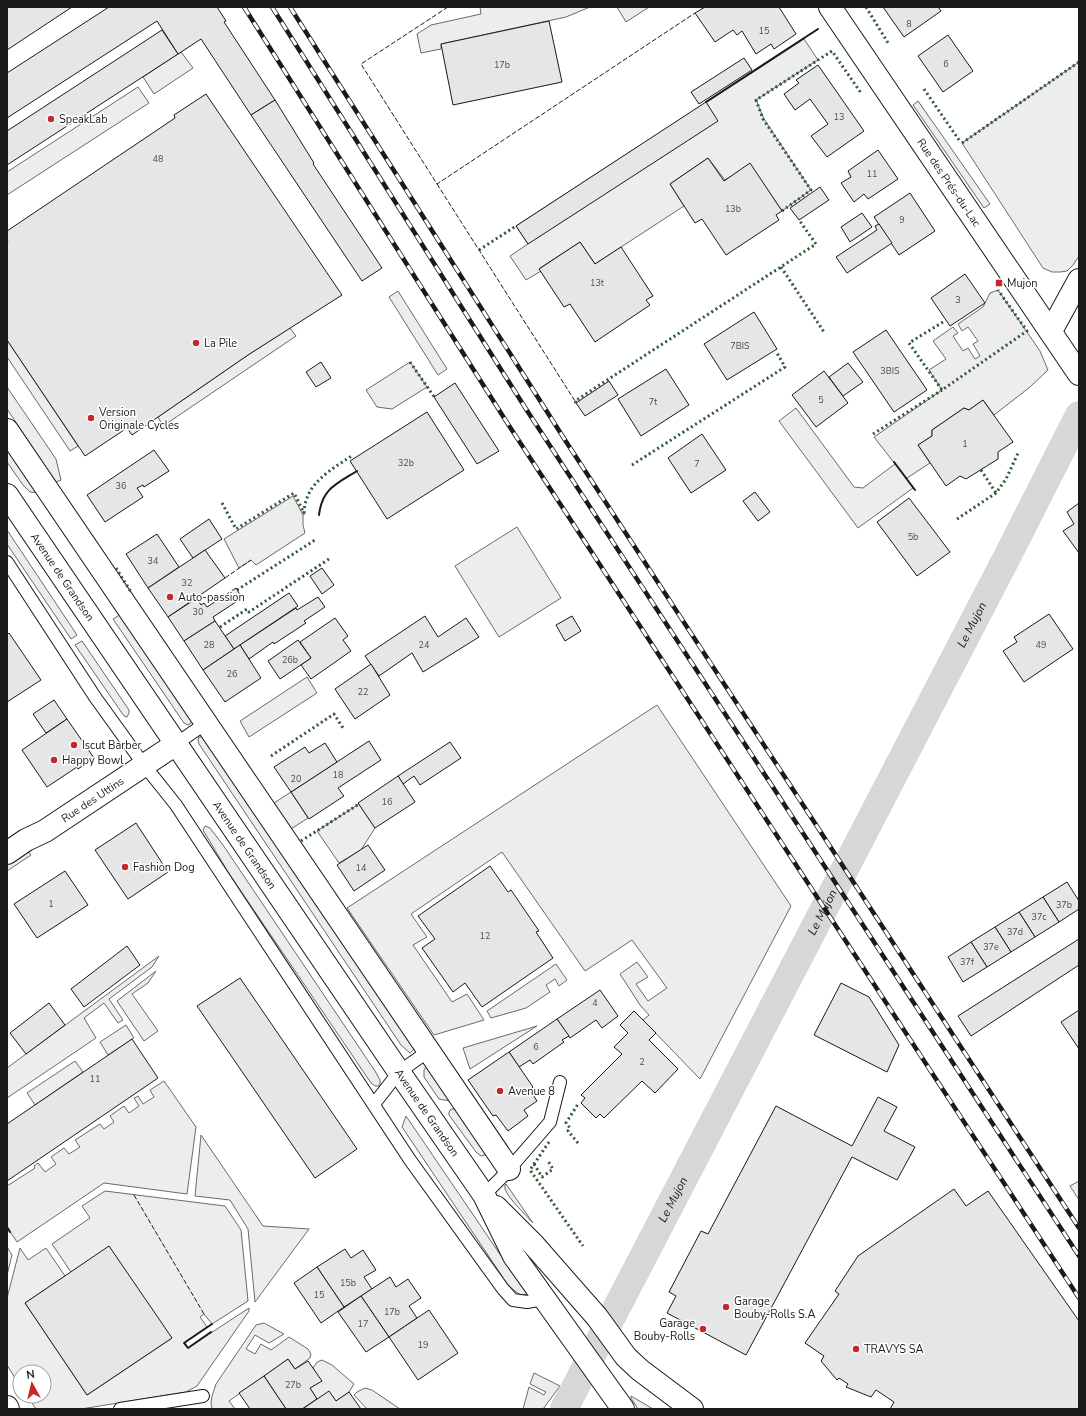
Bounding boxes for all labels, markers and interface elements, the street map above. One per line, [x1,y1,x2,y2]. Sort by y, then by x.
house number: 8 [906,18,912,30]
house number: 15 [759,25,769,37]
house number: 6 [943,58,949,70]
house number: 17b [494,59,510,71]
house number: 13 [834,111,844,123]
place label: SpeakLab [59,112,108,127]
marker: SpeakLab [46,114,56,124]
street label: Rue des Prés-du-Lac [913,136,984,230]
house number: 48 [153,153,163,165]
house number: 11 [867,168,877,180]
house number: 13b [725,203,741,215]
house number: 9 [899,214,905,226]
place label: Mujon [1007,276,1038,291]
house number: 13t [590,277,605,289]
marker: Mujon [994,278,1004,288]
house number: 3 [955,294,961,306]
place label: La Pile [204,336,237,351]
marker: La Pile [191,338,201,348]
house number: 7BIS [730,340,750,352]
house number: 3BIS [880,365,900,377]
house number: 5 [818,394,824,406]
house number: 7t [649,396,658,408]
place label: Version Originale Cycles [98,405,179,433]
marker: Version Originale Cycles [86,413,96,423]
house number: 1 [962,438,968,450]
house number: 32b [398,457,414,469]
house number: 7 [694,458,700,470]
house number: 36 [116,480,126,492]
street label: Avenue de Grandson [27,530,98,624]
house number: 5b [908,531,918,543]
house number: 34 [148,555,159,567]
house number: 32 [182,577,192,589]
place label: Auto-passion [178,590,245,605]
marker: Auto-passion [165,592,175,602]
water label: Le Mujon [953,599,990,650]
house number: 30 [193,606,203,618]
house number: 28 [204,639,214,651]
house number: 24 [419,639,430,651]
house number: 49 [1036,639,1046,651]
house number: 26b [282,654,298,666]
house number: 26 [227,668,237,680]
house number: 22 [358,686,368,698]
place label: Iscut Barber [82,738,142,753]
marker: Iscut Barber [69,740,79,750]
place label: Happy Bowl [62,753,124,768]
marker: Happy Bowl [49,755,59,765]
house number: 18 [333,769,343,781]
house number: 20 [291,773,301,785]
street label: Rue des Uttins [58,774,127,826]
house number: 16 [382,796,392,808]
street label: Avenue de Grandson [209,798,280,892]
place label: Fashion Dog [133,860,195,875]
marker: Fashion Dog [120,862,130,872]
house number: 14 [356,862,367,874]
water label: Le Mujon [804,886,841,938]
house number: 1 [48,898,54,910]
house number: 37b [1056,899,1072,911]
house number: 37c [1032,911,1046,923]
house number: 37d [1007,926,1023,938]
house number: 12 [480,930,490,942]
house number: 37e [983,941,999,953]
house number: 37f [960,956,975,968]
house number: 4 [592,997,598,1009]
house number: 6 [533,1041,539,1053]
house number: 2 [639,1056,645,1068]
street label: Avenue de Grandson [391,1066,462,1160]
house number: 11 [90,1073,100,1085]
place label: Avenue 8 [508,1084,555,1099]
marker: Avenue 8 [495,1086,505,1096]
water label: Le Mujon [654,1174,691,1225]
house number: 15b [340,1277,356,1289]
house number: 15 [314,1289,324,1301]
place label: Garage Bouby-Rolls S.A [734,1294,816,1322]
marker: Garage Bouby-Rolls S.A [721,1302,731,1312]
house number: 17b [384,1306,400,1318]
place label: Garage Bouby-Rolls [634,1316,695,1344]
house number: 17 [358,1318,368,1330]
marker: Garage Bouby-Rolls [698,1324,708,1334]
house number: 19 [418,1339,428,1351]
place label: TRAVYS SA [864,1342,924,1357]
marker: TRAVYS SA [851,1344,861,1354]
north arrow [12,1364,52,1404]
text: N [26,1367,36,1383]
house number: 27b [285,1379,301,1391]

